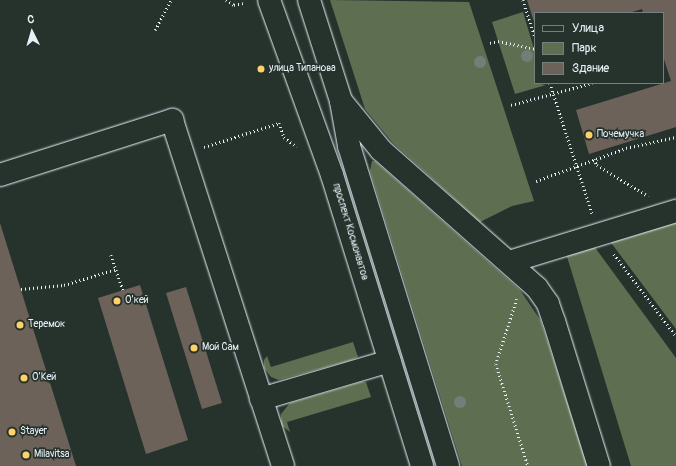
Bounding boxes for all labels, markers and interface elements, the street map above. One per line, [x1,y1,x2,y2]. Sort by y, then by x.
north arrow [12,12,52,52]
legend [534,12,664,84]
text: С [27,13,35,26]
text: Улица [572,21,604,36]
text: Парк [572,41,597,56]
text: Здание [572,61,609,76]
place label: улица Типанова [269,63,336,75]
marker: улица Типанова [256,64,266,74]
place label: Почемучка [597,129,644,141]
marker: Почемучка [584,130,594,140]
street label: проспект Космонавтов [330,182,370,282]
place label: О’кей [125,295,149,307]
marker: О’кей [112,296,122,306]
place label: Теремок [28,319,65,331]
marker: Теремок [15,320,25,330]
place label: Мой Сам [202,342,239,354]
marker: Мой Сам [189,343,199,353]
place label: О’Кей [32,372,56,384]
marker: О’Кей [19,373,29,383]
place label: Stayer [20,426,47,438]
marker: Stayer [7,427,17,437]
place label: Milavitsa [34,449,69,461]
marker: Milavitsa [21,450,31,460]

